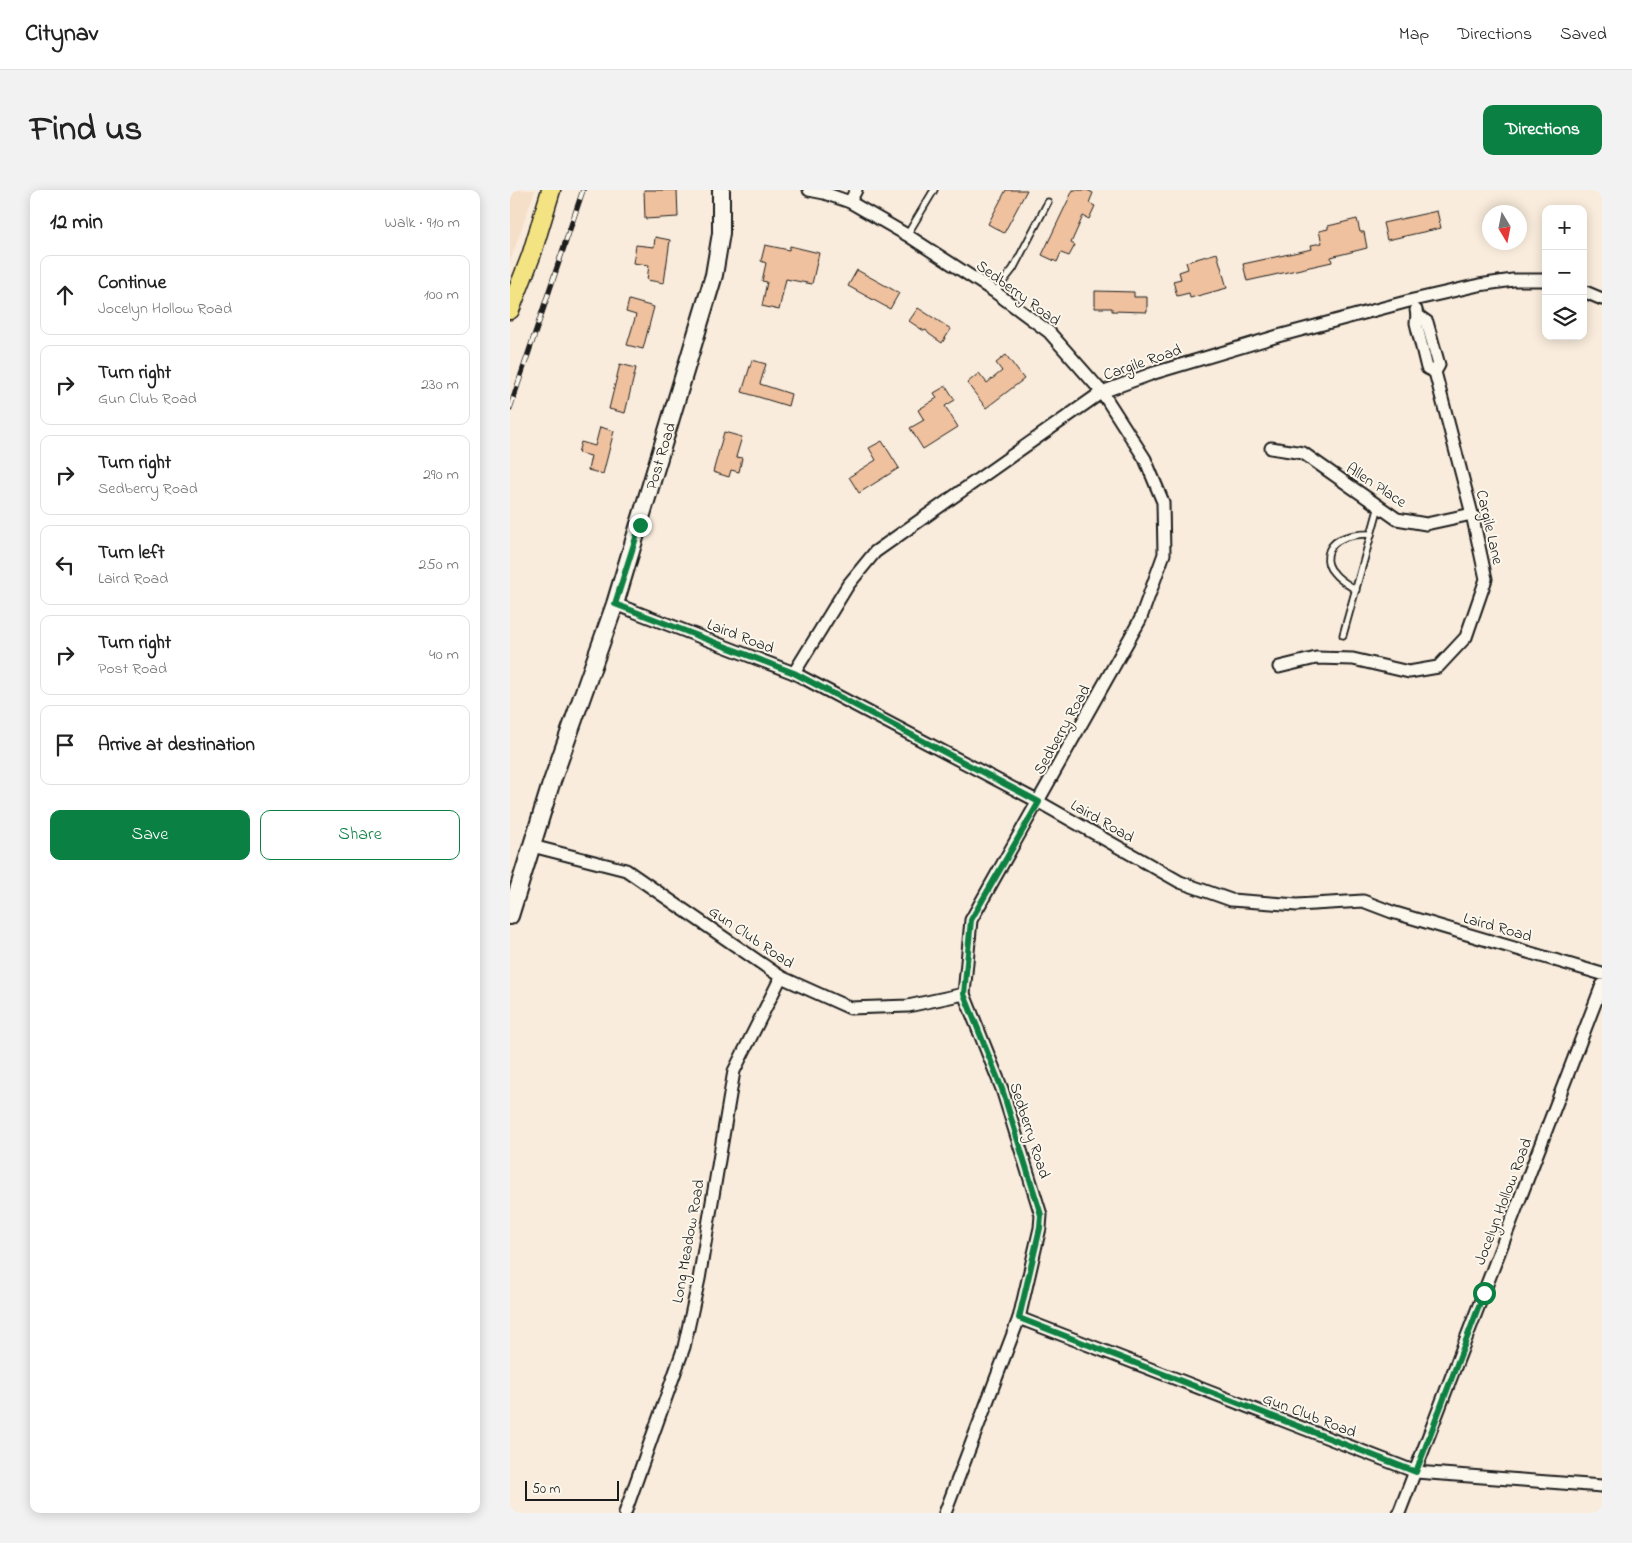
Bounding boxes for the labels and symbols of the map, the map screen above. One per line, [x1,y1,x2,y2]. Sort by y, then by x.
north arrow [1482,205,1527,250]
street label: Sedberry Road [970,255,1065,333]
street label: Cargile Road [1100,338,1185,387]
street label: Post Road [640,420,683,493]
street label: Allen Place [1341,457,1412,515]
street label: Cargile Lane [1469,488,1509,568]
route end [629,514,652,537]
street label: Laird Road [703,613,777,661]
street label: Sedberry Road [1028,681,1097,779]
street label: Laird Road [1066,794,1138,850]
street label: Gun Club Road [703,900,799,975]
street label: Laird Road [1460,907,1534,949]
street label: Sedberry Road [1002,1080,1056,1182]
street label: Jocelyn Hollow Road [1469,1135,1539,1269]
street label: Long Meadow Road [666,1177,712,1305]
route start [1473,1282,1496,1305]
street label: Gun Club Road [1259,1387,1360,1445]
scale bar [525,1478,619,1501]

